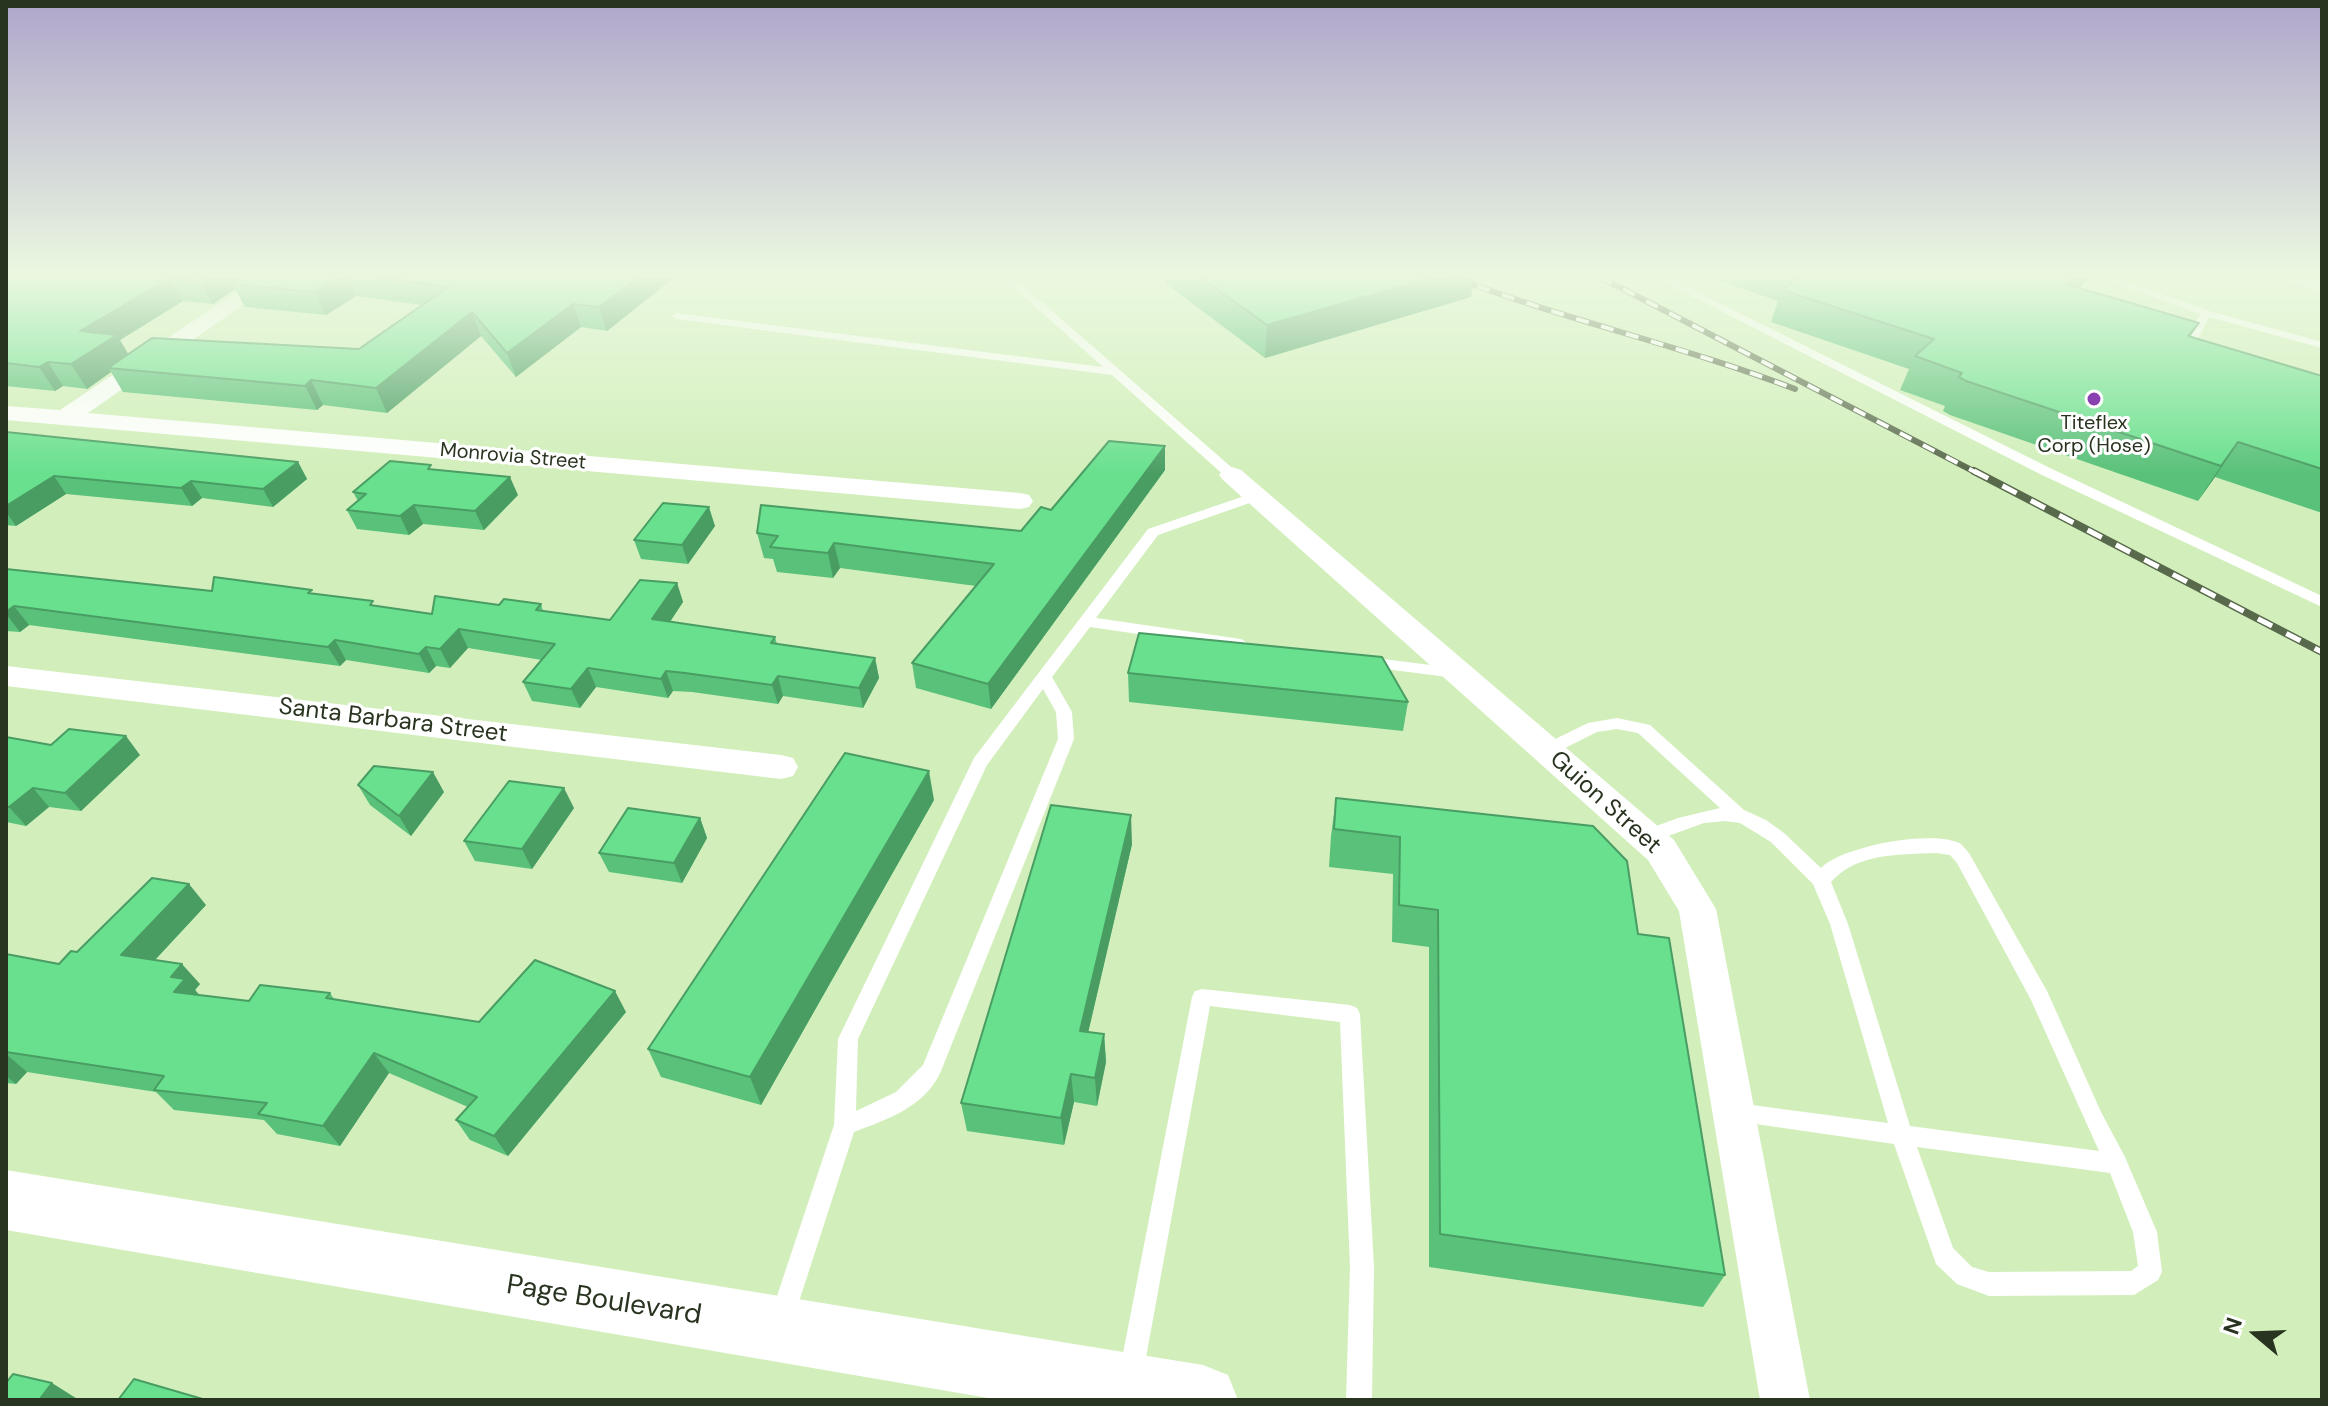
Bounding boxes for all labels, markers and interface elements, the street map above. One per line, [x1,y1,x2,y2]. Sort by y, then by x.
marker: Titeflex Corp (Hose) [2085,390,2103,408]
place label: Titeflex Corp (Hose) [2037,412,2151,459]
street label: Monrovia Street [439,439,587,475]
street label: Santa Barbara Street [277,693,509,749]
street label: Guion Street [1543,745,1667,861]
street label: Page Boulevard [504,1269,704,1333]
north arrow [2216,1294,2296,1374]
text: N [2217,1314,2249,1338]

